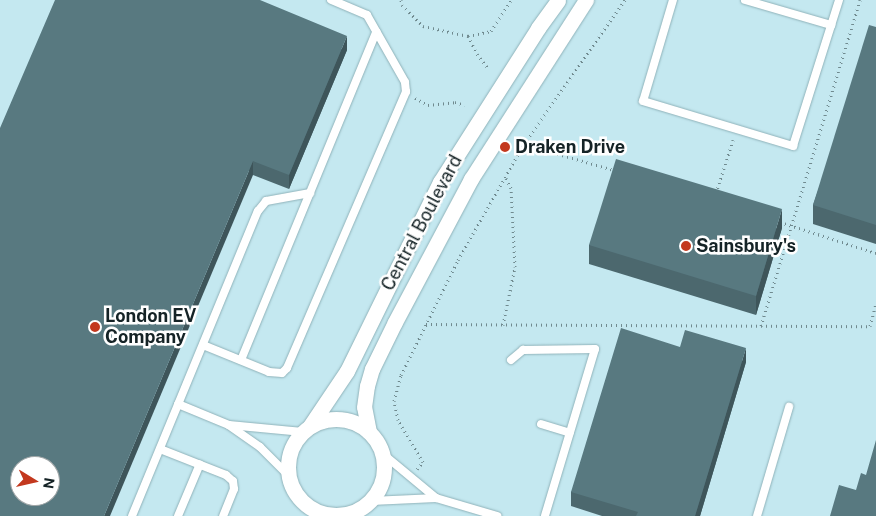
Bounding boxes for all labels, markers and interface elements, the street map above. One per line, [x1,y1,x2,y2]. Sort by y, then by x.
place label: Draken Drive [515,136,625,158]
marker: Draken Drive [499,141,511,153]
street label: Central Boulevard [377,152,467,294]
place label: Sainsbury's [696,235,796,257]
marker: Sainsbury's [680,240,692,252]
place label: London EV Company [105,306,197,348]
marker: London EV Company [89,321,101,333]
north arrow [10,456,60,506]
text: N [40,477,58,490]

